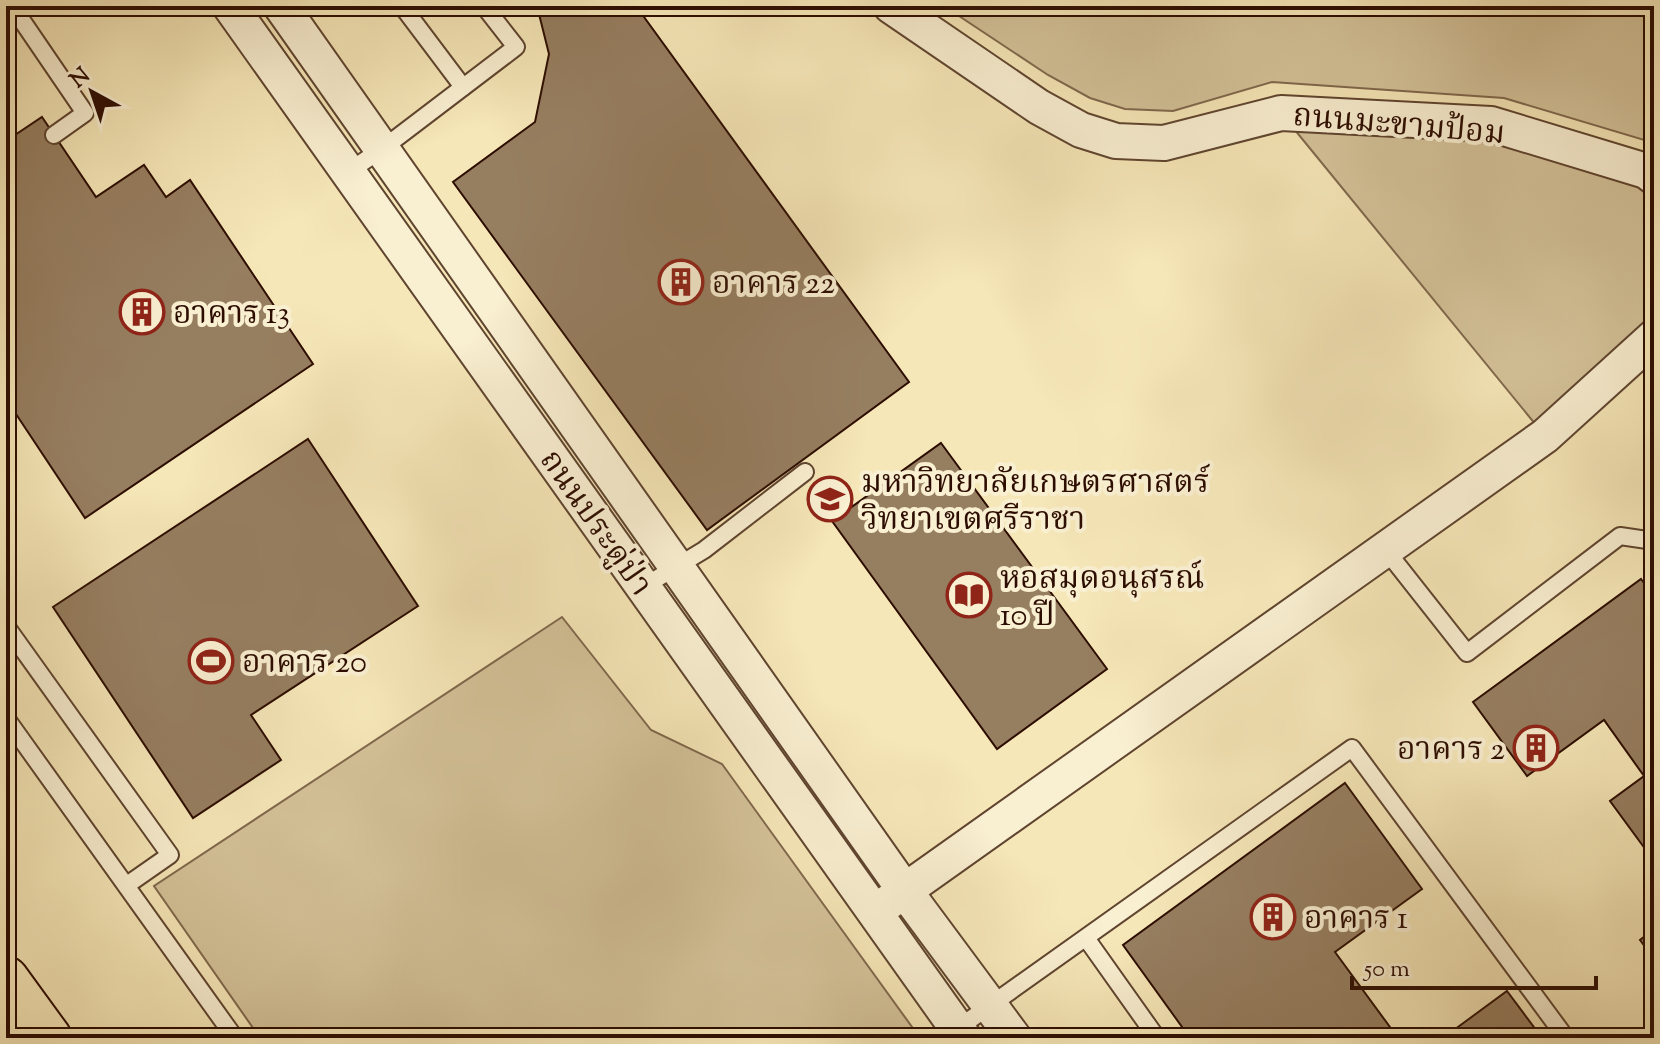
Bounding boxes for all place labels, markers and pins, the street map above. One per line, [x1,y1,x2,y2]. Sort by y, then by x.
building icon: อาคาร 22 [657,258,705,306]
place label: อาคาร 22 [712,262,835,308]
building icon: อาคาร 13 [118,288,166,336]
place label: อาคาร 13 [173,292,290,338]
place label: มหาวิทยาลัยเกษตรศาสตร์ วิทยาเขตศรีราชา [861,461,1210,544]
school or university icon: มหาวิทยาลัยเกษตรศาสตร์ วิทยาเขตศรีราชา [806,475,854,523]
place label: หอสมุดอนุสรณ์ 10 ปี [1000,557,1204,640]
library icon: หอสมุดอนุสรณ์ 10 ปี [945,571,993,619]
sports icon: อาคาร 20 [187,637,235,685]
place label: อาคาร 20 [242,641,367,687]
building icon: อาคาร 2 [1512,724,1560,772]
place label: อาคาร 2 [1397,728,1505,774]
building icon: อาคาร 1 [1249,893,1297,941]
place label: อาคาร 1 [1304,897,1408,943]

